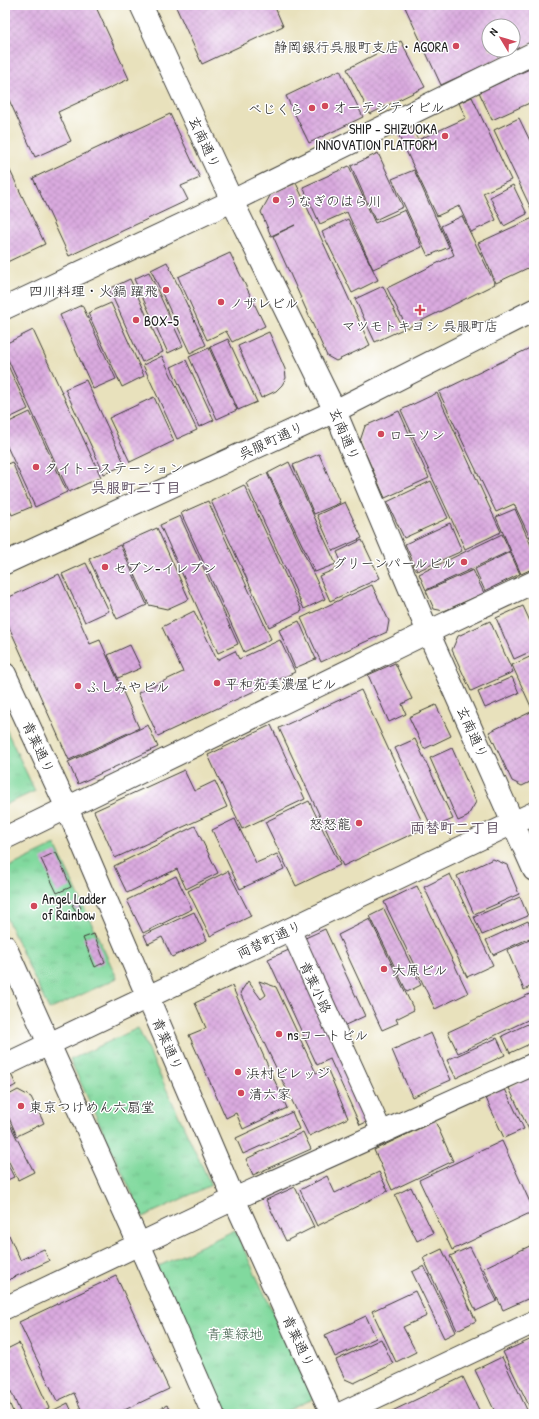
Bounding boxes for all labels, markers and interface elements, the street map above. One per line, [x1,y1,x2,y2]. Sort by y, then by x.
north arrow [481,18,521,58]
text: N [486,25,501,38]
place label: 静岡銀行呉服町支店・AGORA [273,37,448,56]
marker: 静岡銀行呉服町支店・AGORA [451,41,461,51]
place label: オーテシティビル [333,97,445,116]
place label: べじくら [248,99,304,118]
marker: オーテシティビル [320,101,330,111]
marker: べじくら [307,103,317,113]
street label: 玄南通り [185,113,225,171]
place label: SHIP - SHIZUOKA INNOVATION PLATFORM [315,119,437,154]
marker: SHIP - SHIZUOKA INNOVATION PLATFORM [440,131,450,141]
place label: うなぎのはら川 [284,191,382,210]
marker: うなぎのはら川 [271,195,281,205]
place label: 四川料理・火鍋 躍飛 [29,281,158,300]
marker: 四川料理・火鍋 躍飛 [161,285,171,295]
place label: ノザレビル [229,293,299,312]
marker: ノザレビル [216,297,226,307]
marker: マツモトキヨシ 呉服町店 [415,305,425,315]
place label: BOX-5 [144,311,179,330]
marker: BOX-5 [131,315,141,325]
place label: マツモトキヨシ 呉服町店 [341,316,499,335]
street label: 玄南通り [325,405,365,463]
street label: 呉服町通り [235,417,307,463]
place label: ローソン [389,425,445,444]
marker: ローソン [376,429,386,439]
place label: タイトーステーション [44,458,183,477]
marker: タイトーステーション [31,462,41,472]
district label: 呉服町二丁目 [91,477,181,498]
place label: グリーンパールビル [333,553,456,572]
marker: グリーンパールビル [459,557,469,567]
place label: セブン-イレブン [113,558,217,577]
marker: セブン-イレブン [100,562,110,572]
place label: 平和苑美濃屋ビル [225,674,337,693]
place label: ふしみやビル [86,677,170,696]
marker: 平和苑美濃屋ビル [212,678,222,688]
marker: ふしみやビル [73,681,83,691]
street label: 玄南通り [453,703,493,761]
street label: 青葉通り [19,718,59,776]
place label: 怒怒龍 [309,814,351,833]
district label: 両替町二丁目 [410,817,500,838]
marker: 怒怒龍 [354,818,364,828]
place label: Angel Ladder of Rainbow [42,889,107,924]
marker: Angel Ladder of Rainbow [29,901,39,911]
street label: 両替町通り [233,916,305,962]
street label: 青葉小路 [296,958,336,1016]
place label: 大原ビル [392,960,448,979]
marker: 大原ビル [379,964,389,974]
street label: 青葉通り [148,1015,188,1073]
place label: nsコートビル [287,1025,368,1044]
marker: nsコートビル [274,1029,284,1039]
place label: 浜村ビレッジ [246,1063,330,1082]
marker: 浜村ビレッジ [233,1067,243,1077]
place label: 清六家 [249,1084,291,1103]
marker: 清六家 [236,1088,246,1098]
place label: 東京つけめん六扇堂 [29,1097,155,1116]
marker: 東京つけめん六扇堂 [16,1101,26,1111]
street label: 青葉通り [279,1312,319,1370]
park label: 青葉緑地 [207,1324,263,1343]

